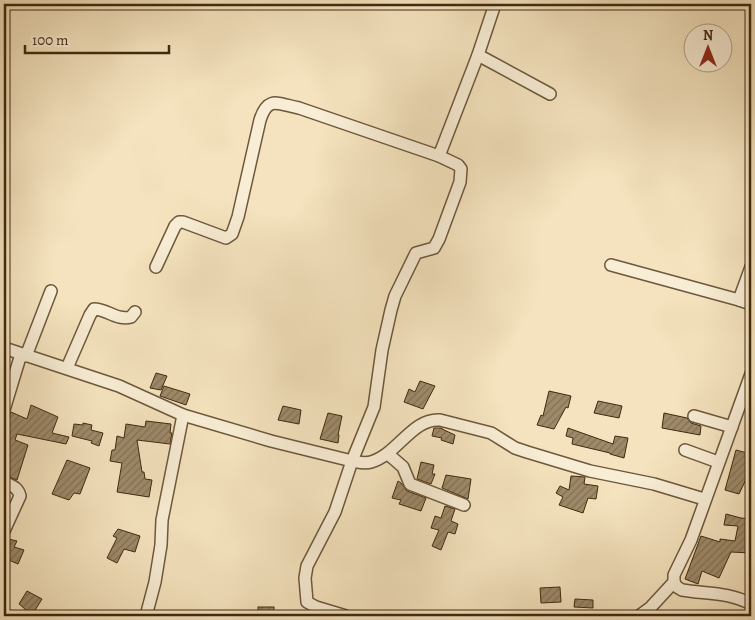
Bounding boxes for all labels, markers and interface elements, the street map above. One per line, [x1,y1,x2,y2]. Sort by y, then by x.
scale bar [25,22,169,54]
north arrow [682,22,732,72]
text: N [703,26,713,45]
text: 100 m [32,30,69,50]

